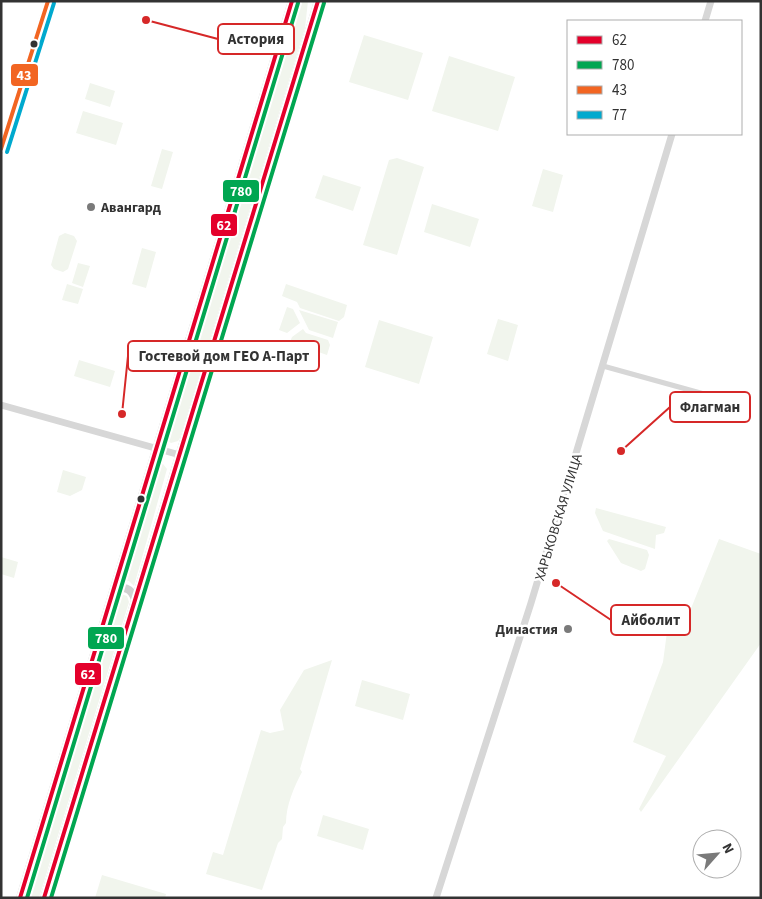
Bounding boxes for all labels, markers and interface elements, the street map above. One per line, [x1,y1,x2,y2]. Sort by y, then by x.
legend [567,20,742,135]
callout: Астория [218,24,294,54]
text: Астория [227,29,284,50]
text: 62 [612,30,627,51]
unlabelled marker [29,39,39,49]
text: 780 [612,55,634,76]
line badge: 43 [10,63,39,87]
text: 43 [17,66,31,86]
text: 43 [612,80,627,101]
text: 77 [612,105,627,126]
line badge: 780 [222,179,260,203]
text: 780 [230,182,252,202]
place label: Авангард [100,198,162,218]
marker: Авангард [85,201,97,213]
line badge: 62 [210,213,238,237]
text: 62 [217,216,231,236]
callout: Гостевой дом ГЕО А-Парт [128,341,319,371]
text: Гостевой дом ГЕО А-Парт [139,346,309,367]
callout: Флагман [670,392,750,422]
text: Флагман [680,397,740,418]
street label: ХАРЬКОВСКАЯ УЛИЦА [530,451,588,583]
unlabelled marker [136,494,146,504]
callout: Айболит [611,605,690,635]
text: Айболит [621,610,680,631]
place label: Династия [496,620,558,640]
marker: Династия [562,623,574,635]
line badge: 780 [87,626,125,650]
text: 780 [95,629,117,649]
line badge: 62 [74,662,102,686]
text: 62 [81,665,95,685]
north arrow [692,829,742,879]
text: N [717,840,739,857]

